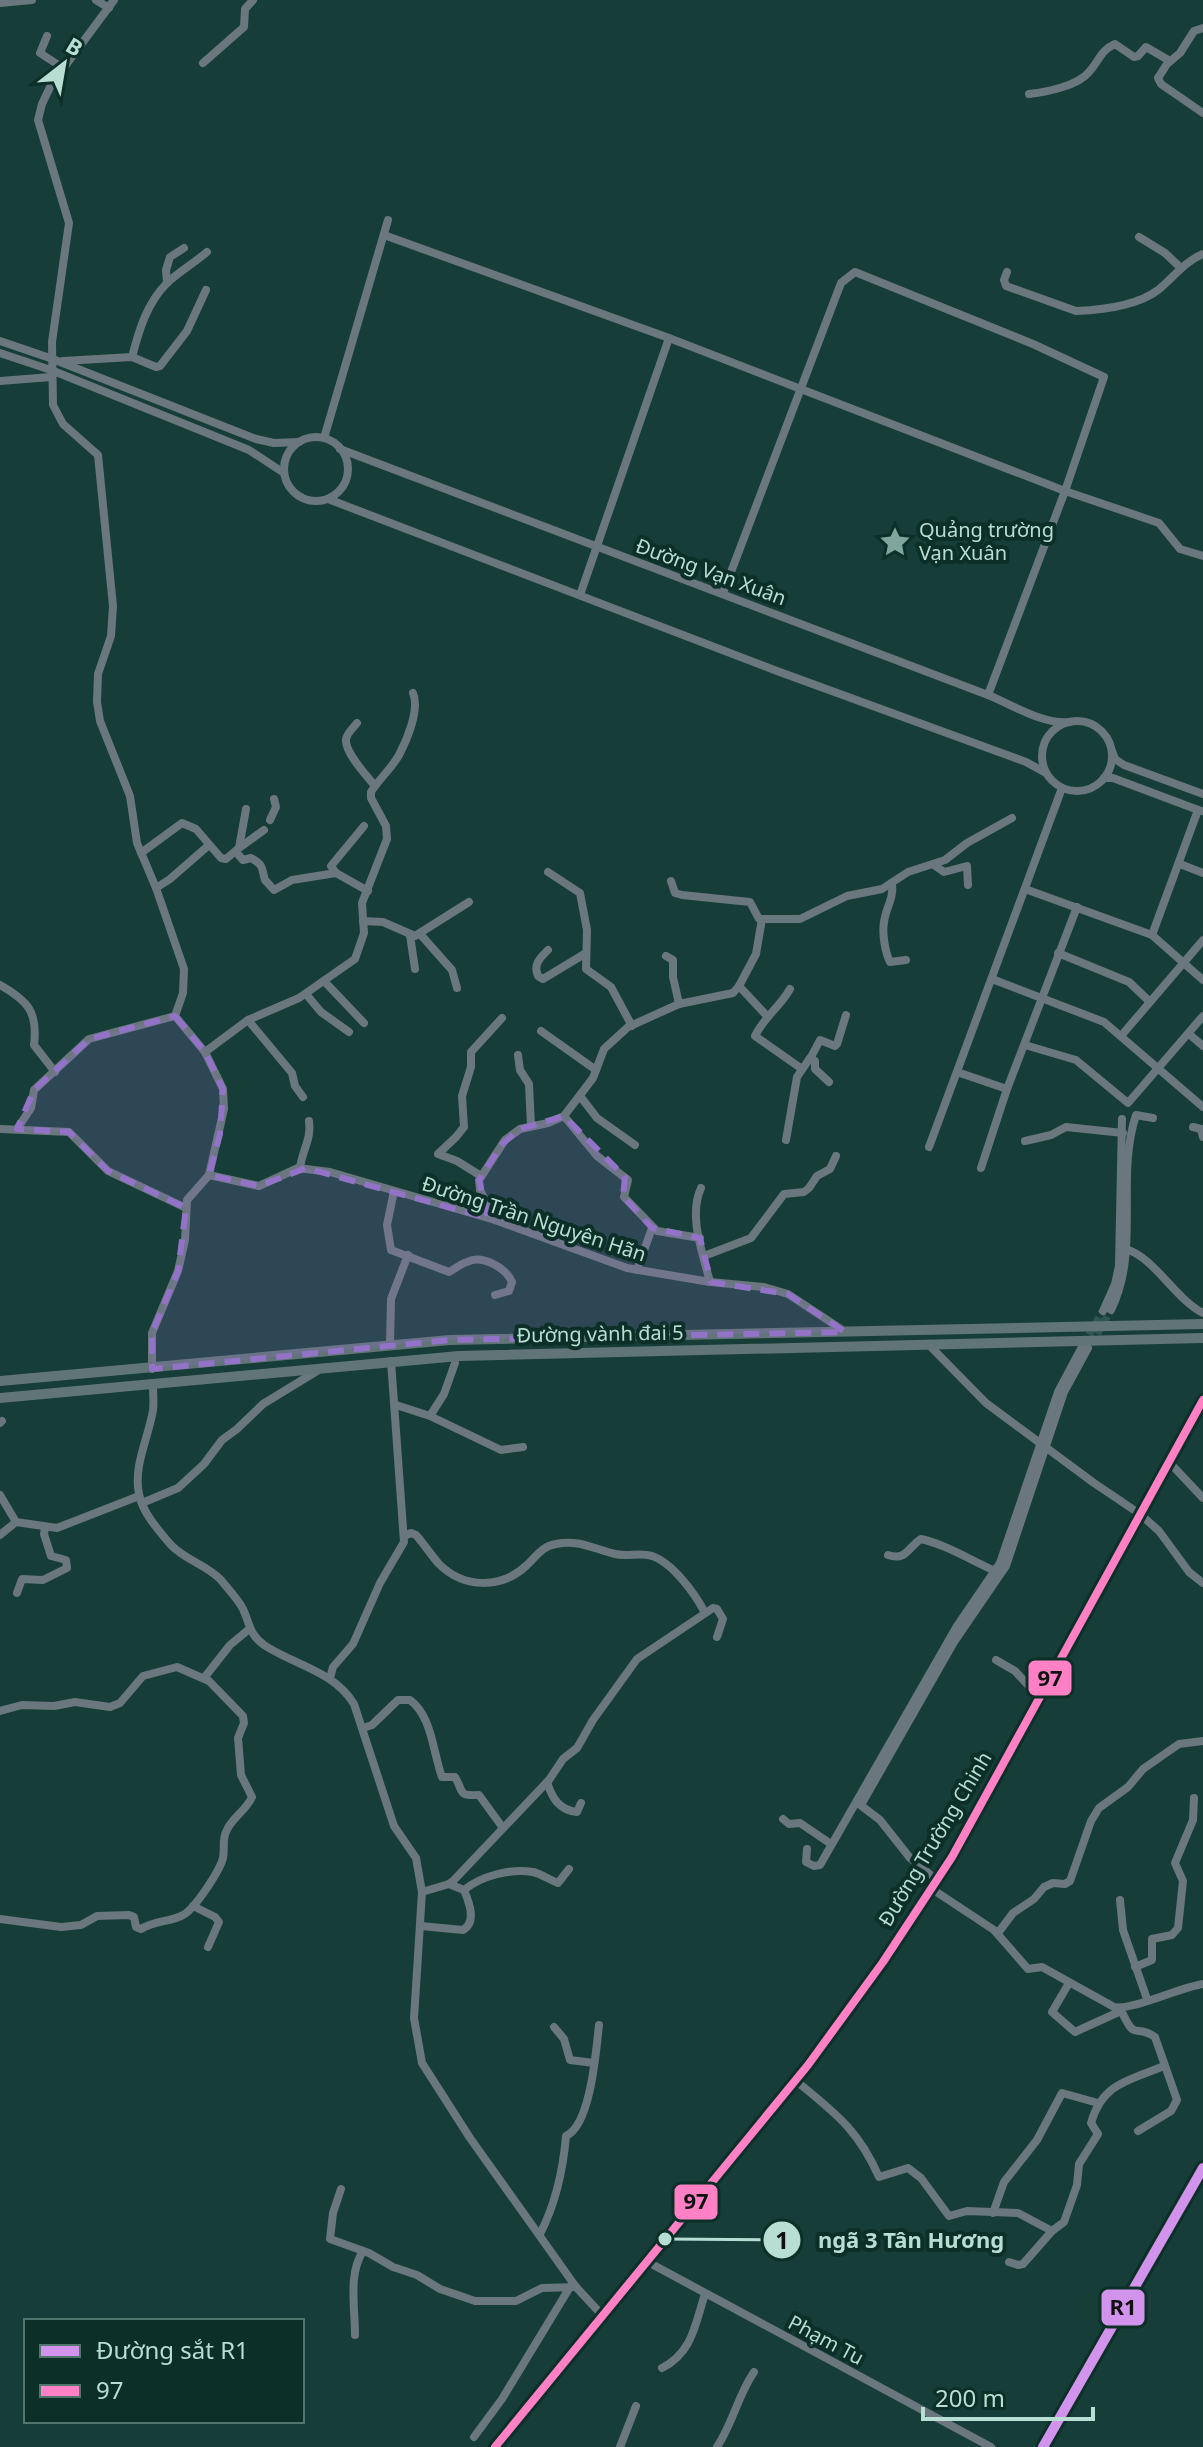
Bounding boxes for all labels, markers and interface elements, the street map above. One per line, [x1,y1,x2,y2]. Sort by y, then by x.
north arrow [24,24,104,104]
text: B [61,29,89,63]
place label: Quảng trường Vạn Xuân [919,516,1054,566]
place icon: Quảng trường Vạn Xuân [878,525,912,559]
street label: Đường Vạn Xuân [632,532,790,611]
street label: Đường Trần Nguyên Hãn [419,1169,650,1268]
street label: Đường vành đai 5 [516,1319,684,1348]
line badge: 97 [1027,1659,1073,1697]
text: 97 [1037,1662,1063,1692]
street label: Đường Trường Chinh [872,1746,997,1931]
line badge: 97 [673,2183,719,2221]
text: 97 [683,2185,709,2215]
callout: ngã 3 Tân Hương [762,2217,1020,2263]
text: 1 [775,2223,789,2256]
text: ngã 3 Tân Hương [818,2224,1004,2254]
line badge: R1 [1100,2288,1146,2327]
text: R1 [1109,2291,1137,2321]
street label: Phạm Tu [784,2308,869,2371]
legend [24,2319,304,2423]
text: Đường sắt R1 [96,2333,249,2366]
scale bar [923,2371,1093,2421]
text: 97 [96,2373,123,2406]
text: 200 m [935,2381,1005,2414]

